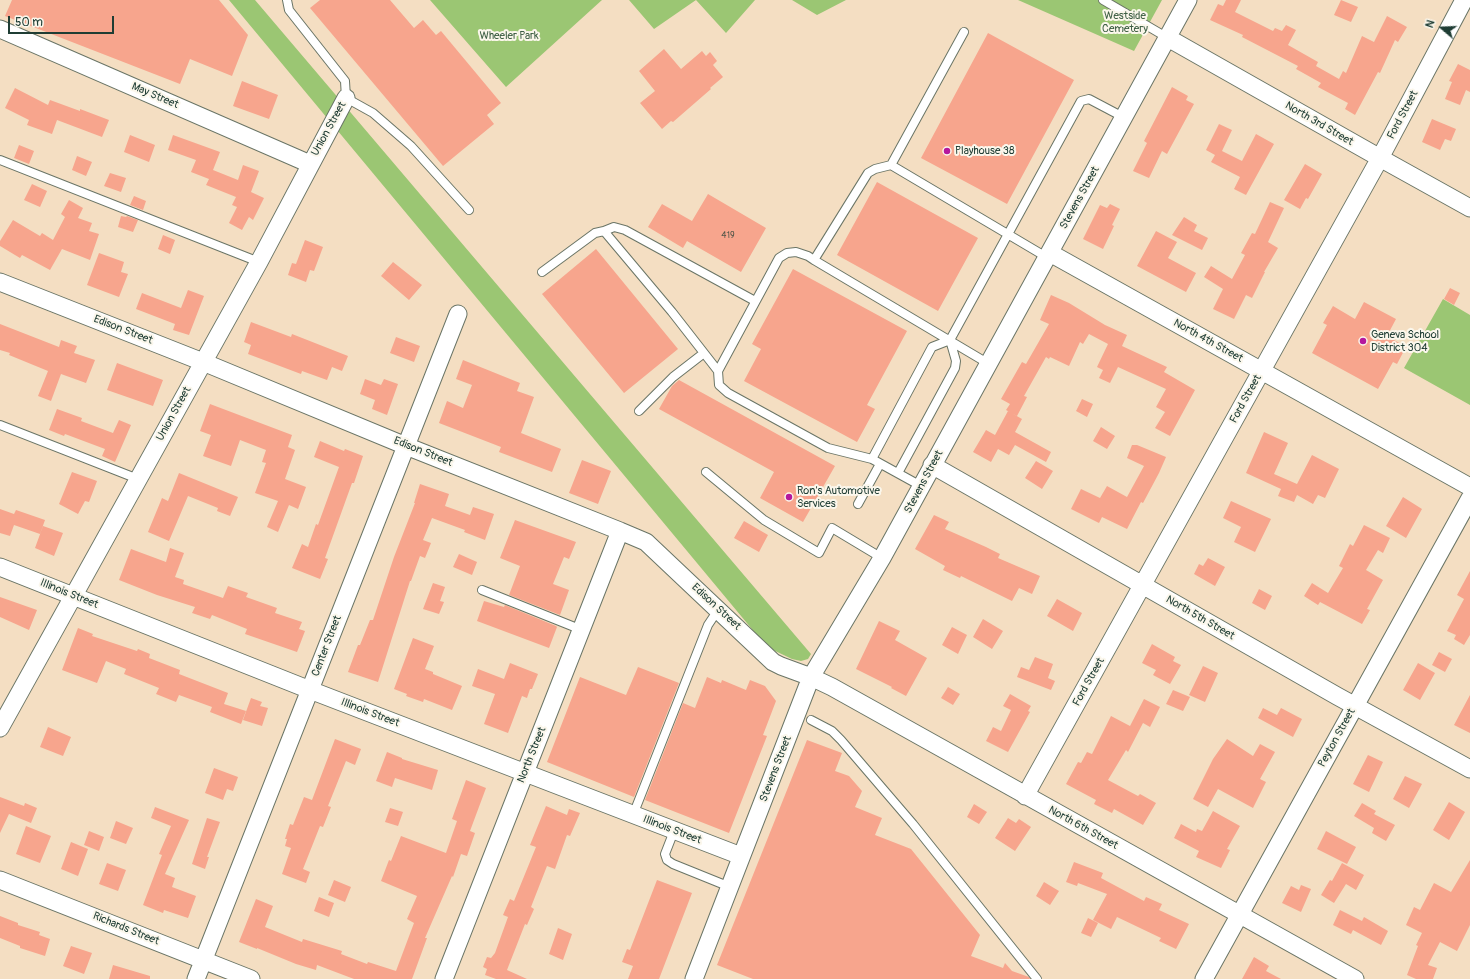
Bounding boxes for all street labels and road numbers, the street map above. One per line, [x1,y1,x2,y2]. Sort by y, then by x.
street label: May Street [129,80,181,112]
street label: Ford Street [1385,88,1421,142]
street label: North 3rd Street [1282,99,1356,149]
street label: Union Street [309,100,349,158]
street label: Stevens Street [1057,164,1103,232]
street label: Edison Street [92,313,154,347]
street label: North 4th Street [1171,316,1245,366]
street label: Ford Street [1227,372,1265,426]
street label: Union Street [154,385,194,443]
street label: Edison Street [392,434,454,470]
street label: Stevens Street [902,448,946,516]
street label: Illinois Street [38,576,100,612]
street label: Edison Street [689,581,743,633]
street label: North 5th Street [1163,593,1237,643]
street label: Center Street [309,614,345,678]
street label: Ford Street [1070,655,1108,709]
street label: Illinois Street [339,696,401,730]
street label: Peyton Street [1316,706,1358,770]
street label: North Street [515,725,549,785]
street label: Stevens Street [757,734,795,804]
street label: North 6th Street [1046,803,1120,853]
street label: Illinois Street [641,813,703,847]
street label: Richards Street [91,910,161,948]

